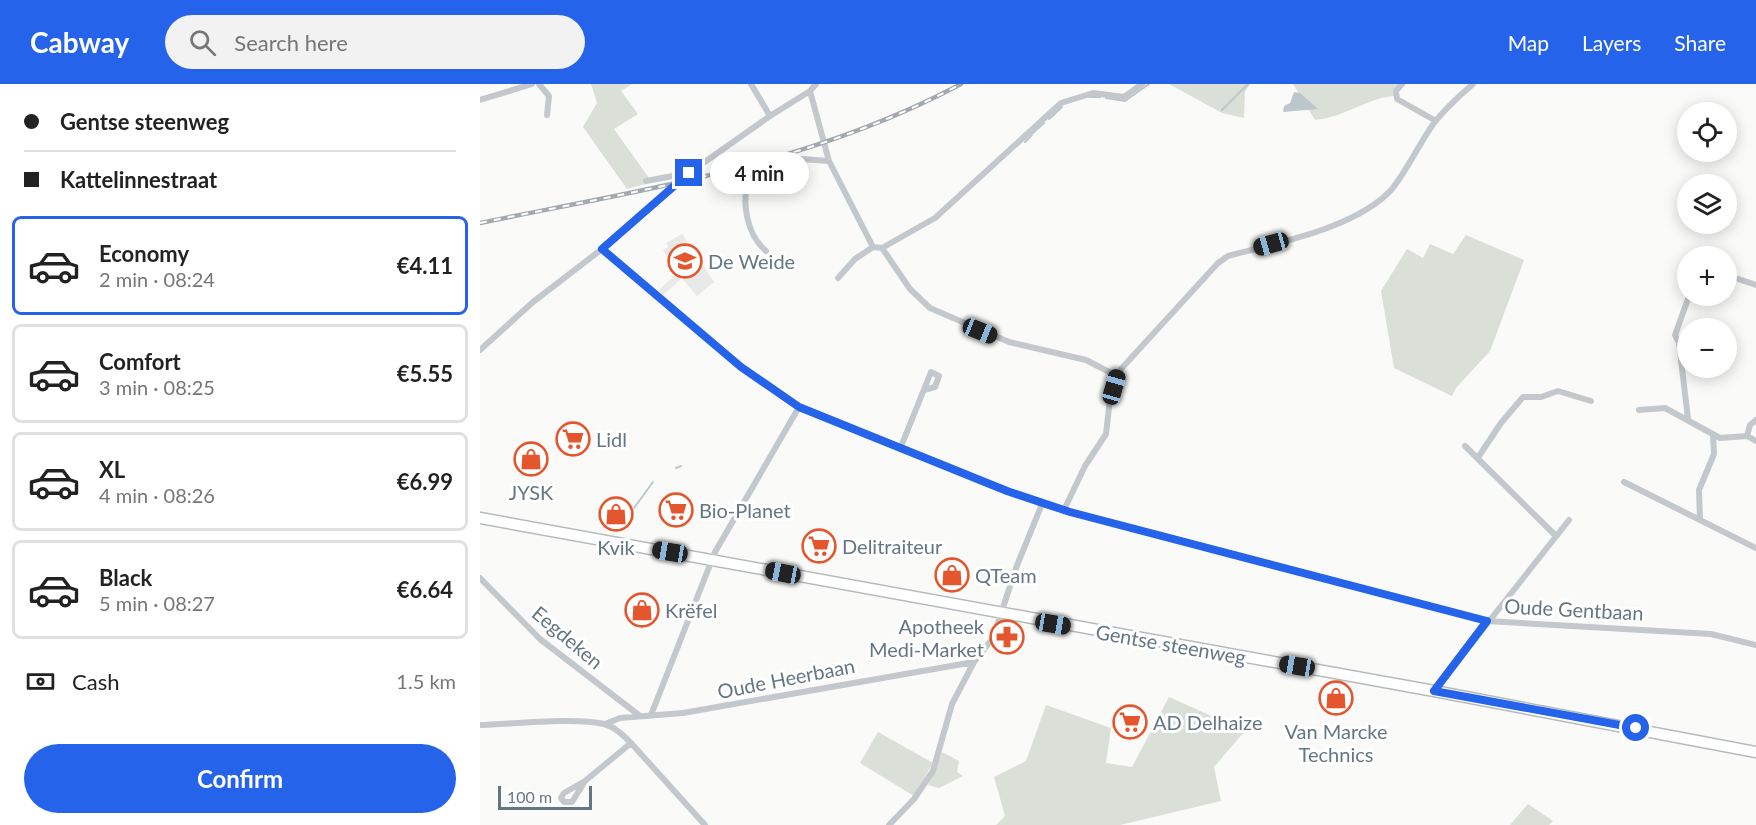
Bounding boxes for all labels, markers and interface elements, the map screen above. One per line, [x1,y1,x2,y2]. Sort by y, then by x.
search box [165,15,585,69]
text: Cabway [30,25,129,59]
icon: search [186,26,219,59]
text: Search here [234,29,348,56]
text: Map [1508,30,1549,55]
text: Layers [1582,30,1641,55]
text: Share [1674,30,1726,55]
map controls [1677,102,1737,378]
button: locate [1677,102,1737,162]
text: Gentse steenweg [60,108,229,135]
callout: 4 min [710,152,809,194]
route end [675,159,702,186]
text: 4 min [735,161,784,185]
text: Kattelinnestraat [60,166,217,193]
button: layers [1677,174,1737,234]
car [1251,230,1291,258]
icon: car [27,239,81,293]
text: Economy [99,240,189,267]
school or university icon: De Weide [667,243,703,279]
button: + [1677,246,1737,306]
place label: De Weide [708,249,795,273]
text: €4.11 [397,252,453,279]
text: 2 min · 08:24 [99,267,215,291]
car [960,316,1000,346]
button: − [1677,318,1737,378]
icon: car [27,347,81,401]
text: Comfort [99,348,181,375]
text: €5.55 [397,360,453,387]
car [1100,367,1128,407]
text: 3 min · 08:25 [99,375,215,399]
supermarket icon: Lidl [555,421,591,457]
place label: Lidl [596,427,627,451]
shop icon: JYSK [513,441,549,477]
icon: car [27,455,81,509]
text: XL [99,456,125,483]
text: €6.99 [397,468,453,495]
place label: JYSK [509,480,554,504]
text: 4 min · 08:26 [99,483,215,507]
supermarket icon: Bio-Planet [658,492,694,528]
shop icon: Kvik [598,496,634,532]
place label: Bio-Planet [699,498,791,522]
supermarket icon: Delitraiteur [801,528,837,564]
place label: Delitraiteur [842,534,943,558]
place label: Kvik [597,535,636,559]
car [651,540,689,564]
shop icon: QTeam [934,557,970,593]
car [764,561,802,585]
icon: car [27,563,81,617]
place label: QTeam [975,563,1037,587]
text: Black [99,564,152,591]
text: €6.64 [397,576,453,603]
text: 5 min · 08:27 [99,591,215,615]
shop icon: Krëfel [624,592,660,628]
street label: Oude Gentbaan [1504,593,1644,625]
place label: Krëfel [665,598,718,622]
street label: Eegdeken [528,600,608,674]
car [1034,612,1072,636]
place label: Apotheek Medi-Market [869,614,985,661]
pharmacy icon: Apotheek Medi-Market [989,619,1025,655]
street label: Gentse steenweg [1094,619,1248,669]
street label: Oude Heerbaan [715,653,857,703]
car [1278,654,1316,678]
icon: cash [24,665,57,698]
text: Cash [72,668,119,695]
text: 1.5 km [396,669,456,693]
shop icon: Van Marcke Technics [1318,680,1354,716]
supermarket icon: AD Delhaize [1112,704,1148,740]
place label: AD Delhaize [1153,710,1263,734]
route start [1622,714,1649,741]
place label: Van Marcke Technics [1284,719,1388,766]
button: Confirm [24,744,456,813]
scale bar [498,783,592,810]
text: 100 m [507,787,552,806]

